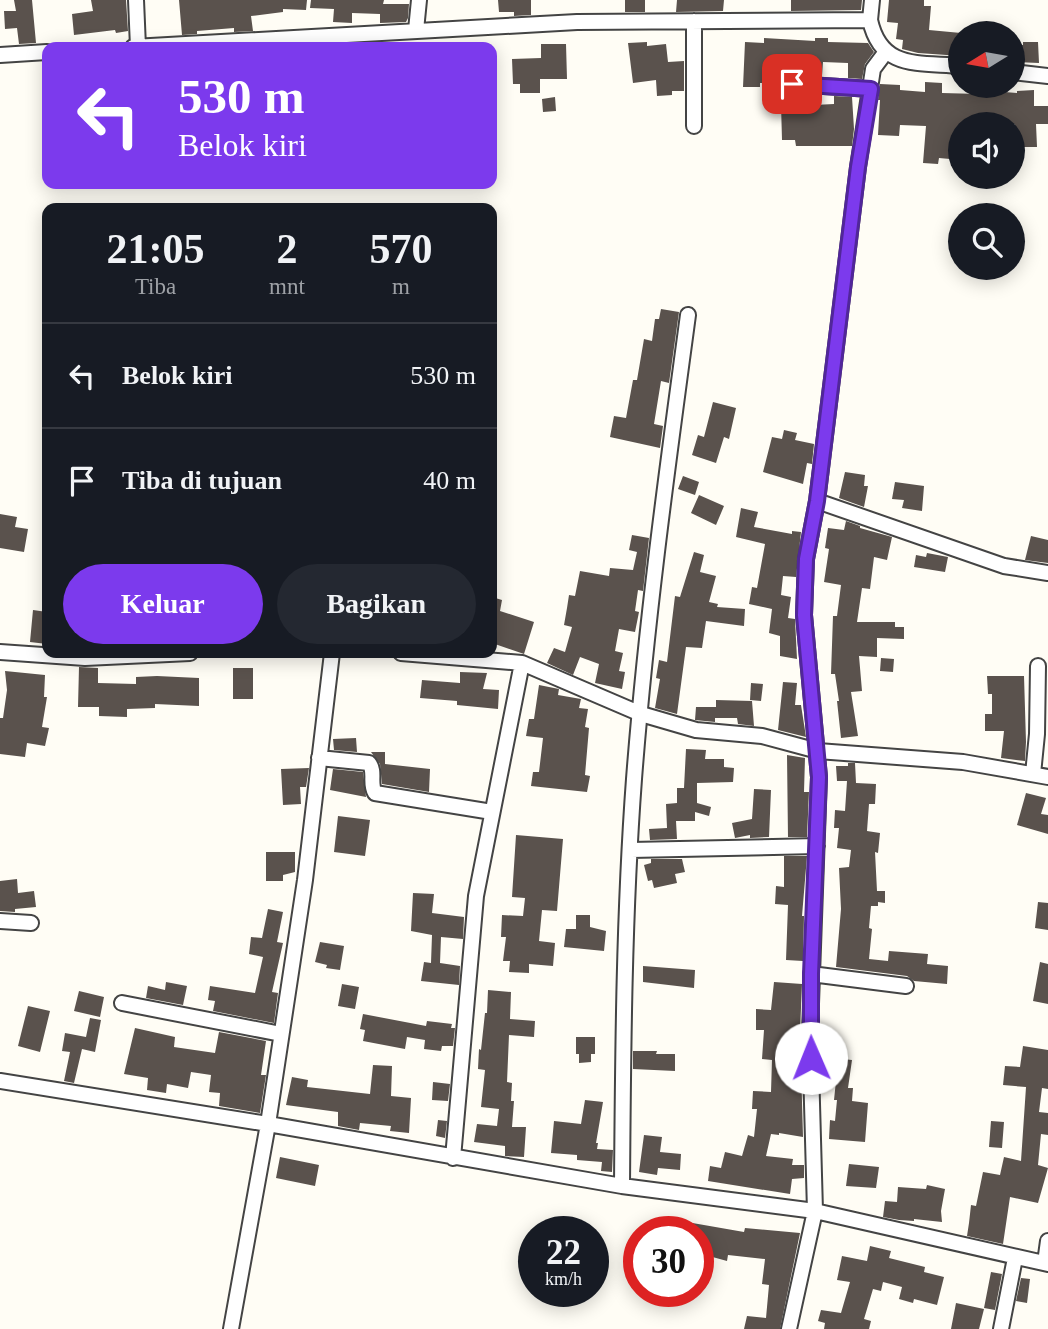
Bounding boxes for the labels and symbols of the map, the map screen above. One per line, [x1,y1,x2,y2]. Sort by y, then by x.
north arrow [948,21,1026,98]
pin [762,54,822,114]
position arrow [774,1021,848,1095]
speed limit sign: 30 [623,1216,714,1307]

